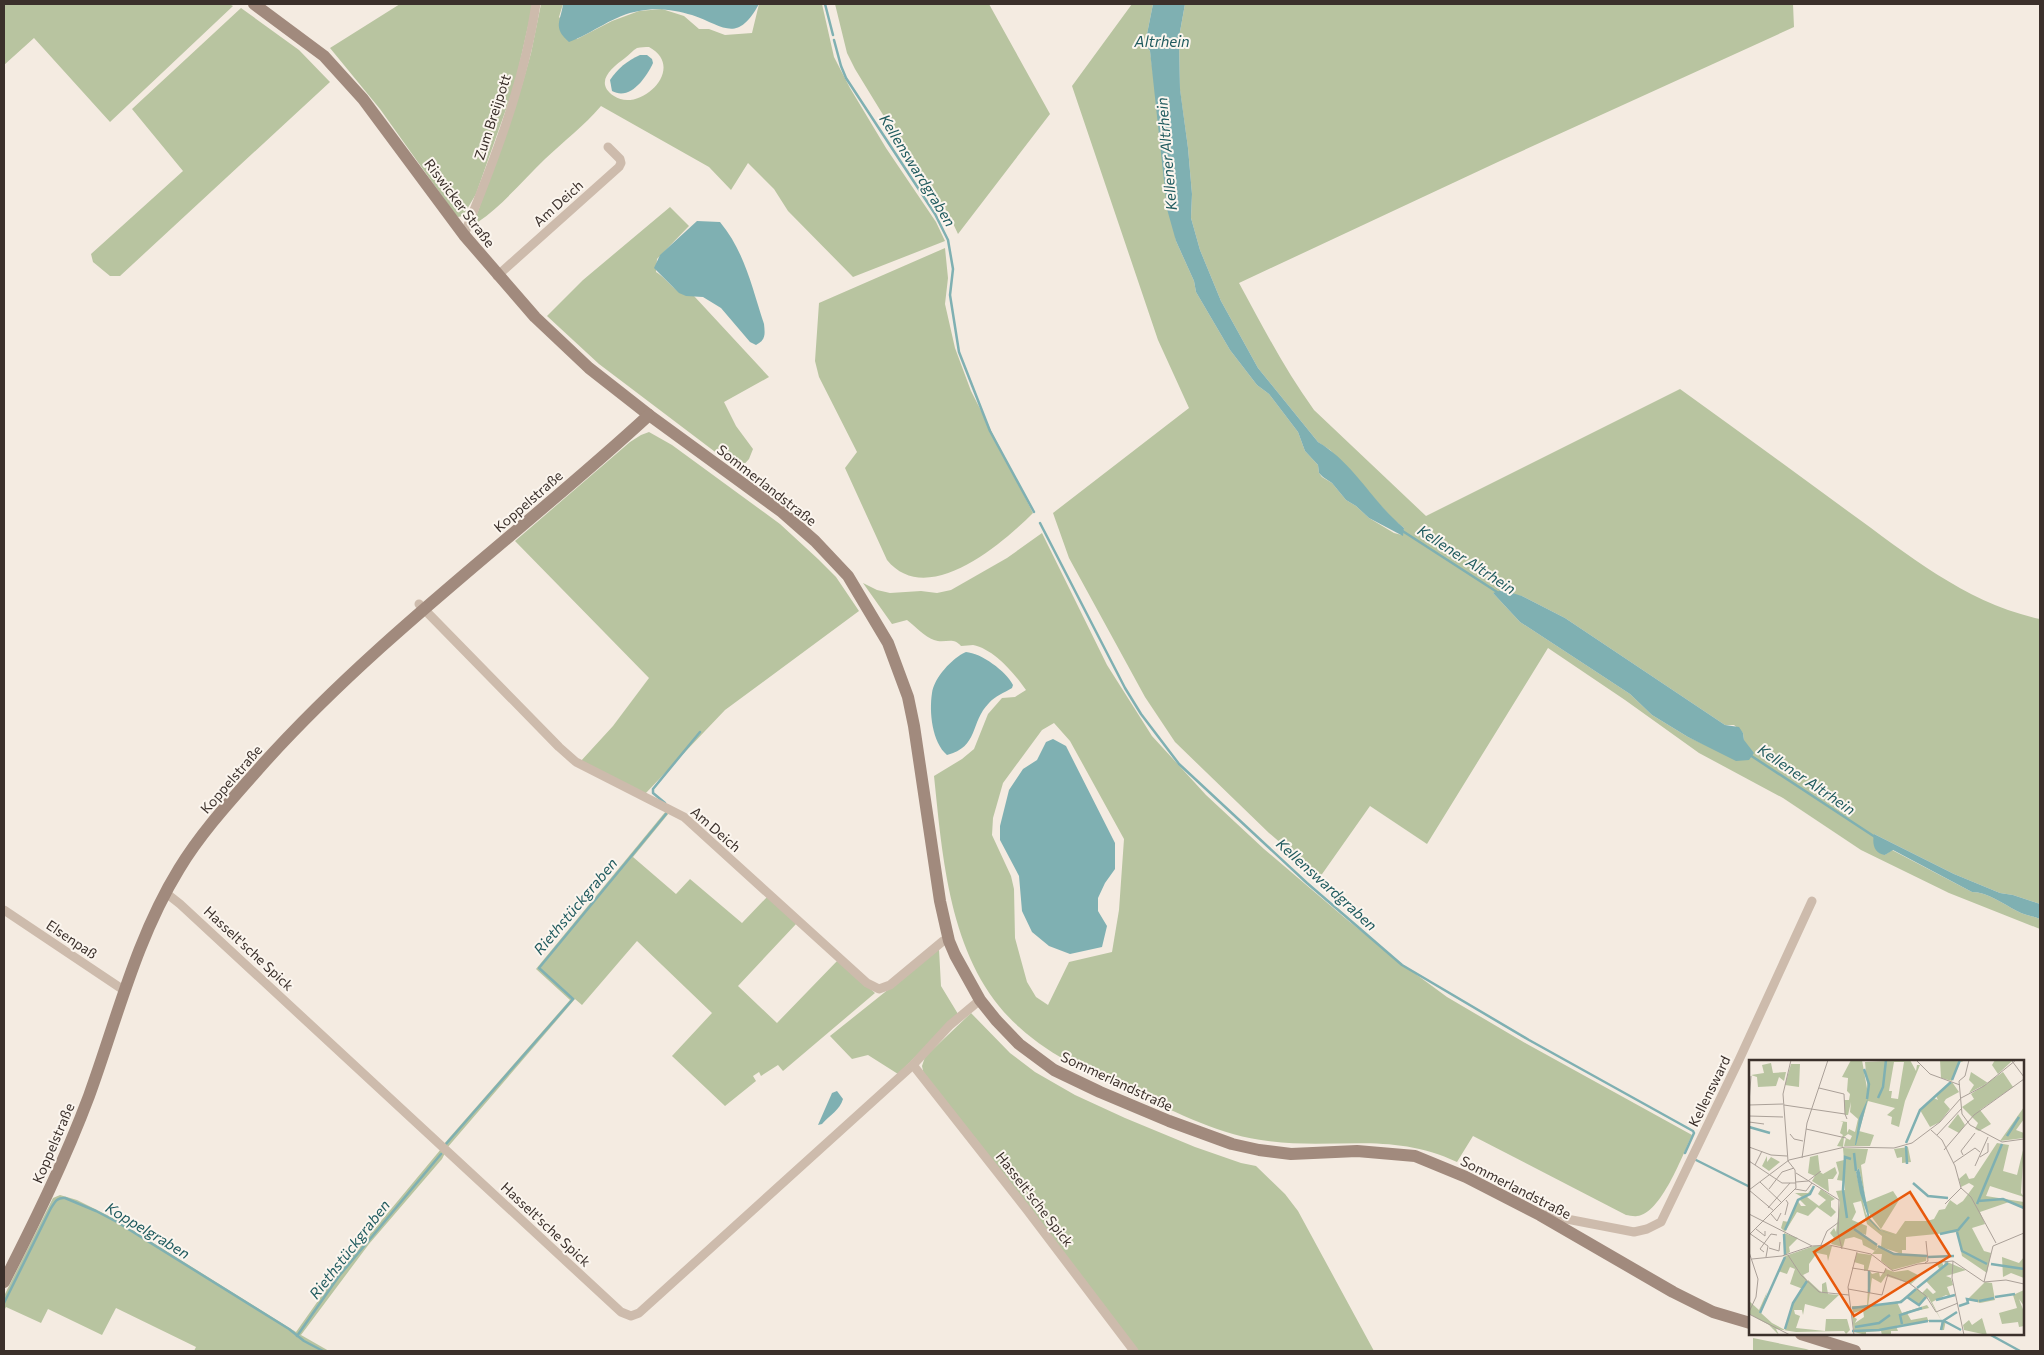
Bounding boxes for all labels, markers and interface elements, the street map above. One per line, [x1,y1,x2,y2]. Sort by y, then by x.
water label: Altrhein [1133,32,1190,50]
street label: Zum Breijpott [470,72,514,162]
water label: Kellener Altrhein [1152,97,1180,211]
water label: Kellenswardgraben [876,110,960,230]
street label: Riswicker Straße [421,155,499,251]
street label: Am Deich [530,176,586,230]
street label: Sommerlandstraße [714,441,820,529]
street label: Koppelstraße [490,467,566,535]
water label: Kellener Altrhein [1415,521,1519,597]
water label: Kellener Altrhein [1755,740,1859,818]
street label: Koppelstraße [197,741,265,817]
street label: Am Deich [687,803,745,855]
water label: Kellenswardgraben [1273,834,1381,934]
water label: Riethstückgraben [529,854,621,958]
street label: Hasselt'sche Spick [201,902,298,994]
street label: Elsenpaß [43,916,101,962]
street label: Sommerlandstraße [1058,1048,1176,1114]
street label: Kellensward [1685,1053,1733,1129]
inset map [1749,1060,2024,1335]
street label: Koppelstraße [28,1100,78,1186]
street label: Hasselt'sche Spick [993,1148,1078,1250]
street label: Sommerlandstraße [1458,1152,1574,1222]
street label: Hasselt'sche Spick [498,1178,595,1270]
water label: Riethstückgraben [305,1196,393,1302]
water label: Koppelgraben [103,1198,193,1262]

